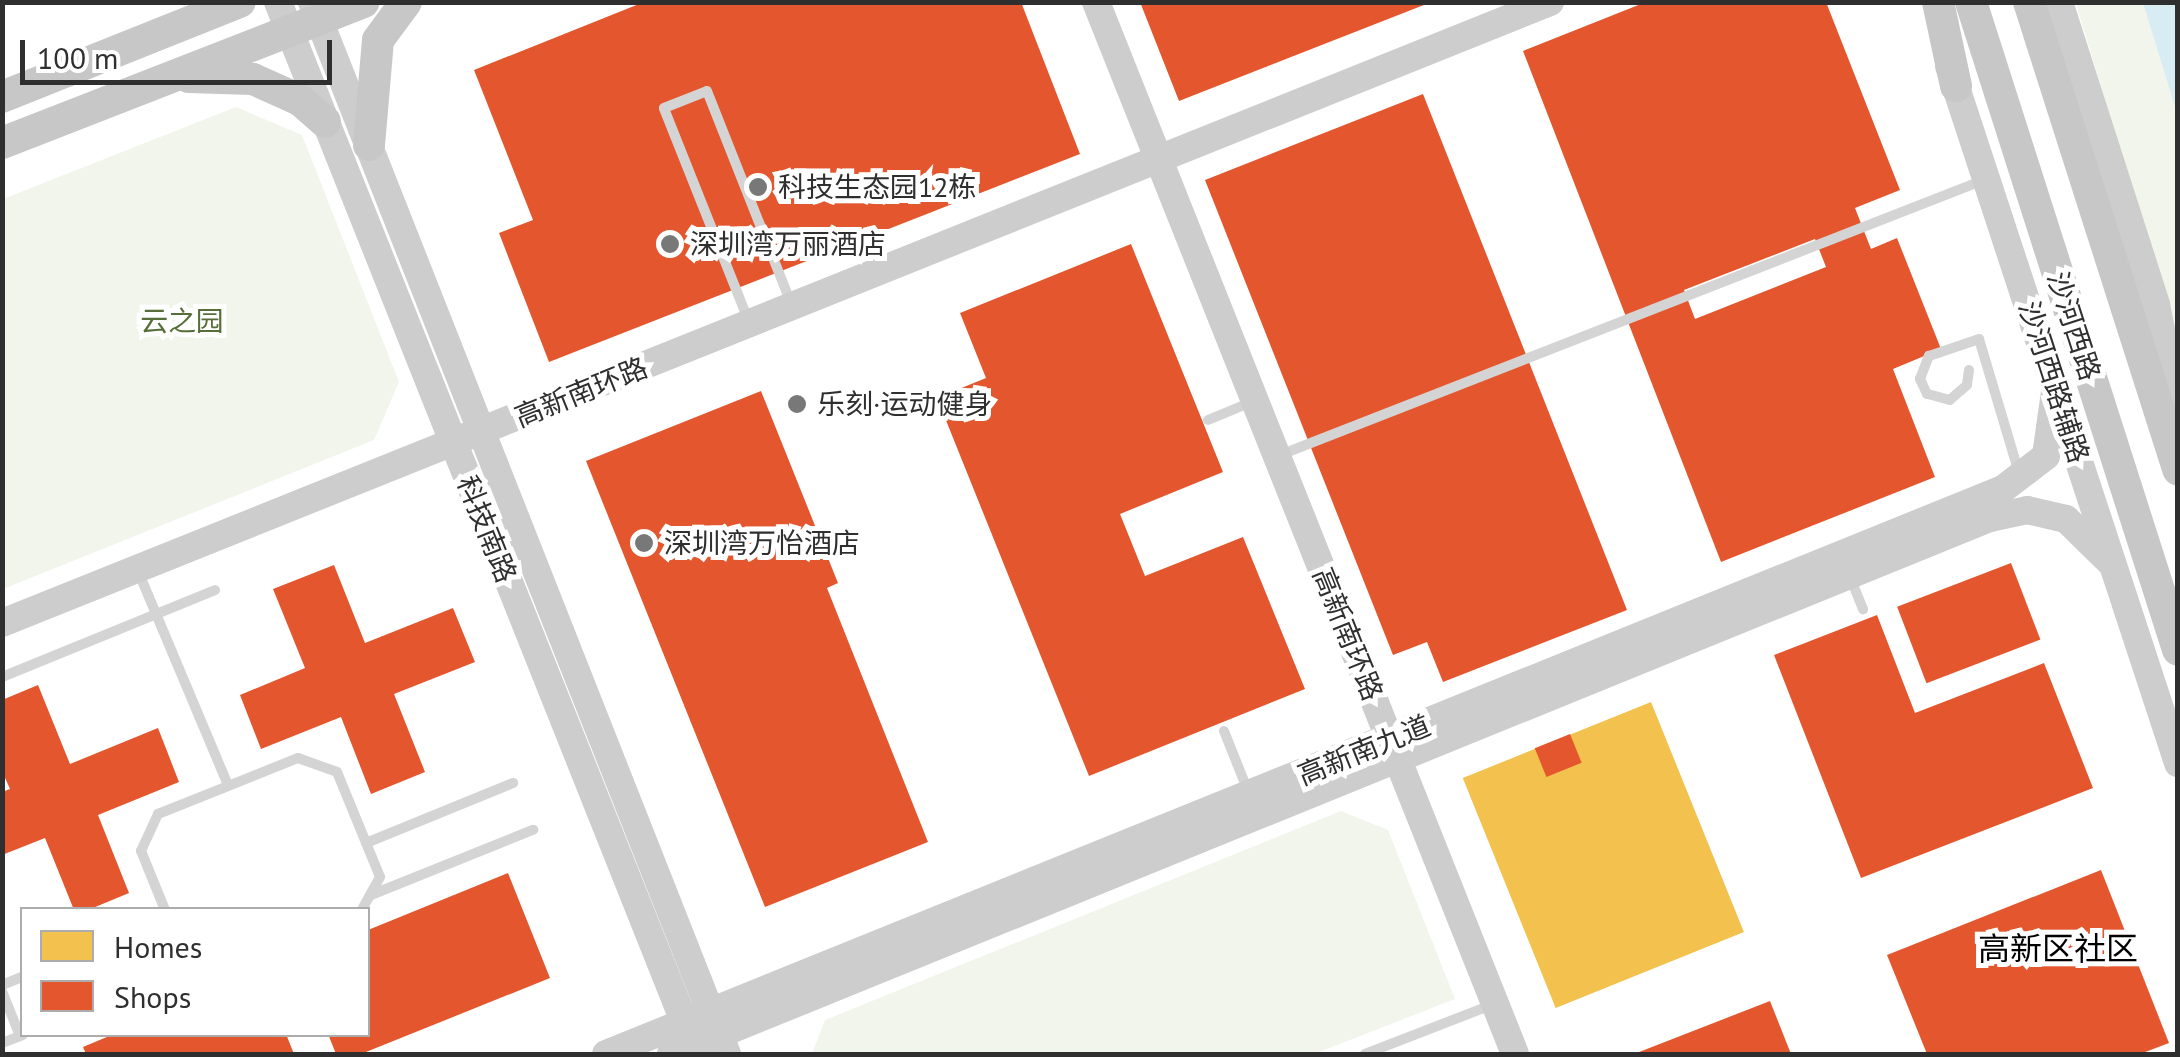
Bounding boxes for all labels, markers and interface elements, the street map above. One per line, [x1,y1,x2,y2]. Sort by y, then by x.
scale bar [25,20,338,82]
text: 100 m [37,38,118,77]
place label: 科技生态园12栋 [778,170,977,204]
marker: 科技生态园12栋 [747,176,769,198]
place label: 深圳湾万丽酒店 [690,227,886,261]
marker: 深圳湾万丽酒店 [659,233,681,255]
street label: 沙河西路 [2041,268,2107,384]
street label: 沙河西路辅路 [2012,297,2096,467]
park label: 云之园 [140,304,224,338]
street label: 高新南环路 [510,350,652,434]
place label: 乐刻·运动健身 [817,387,992,421]
marker: 乐刻·运动健身 [786,393,808,415]
street label: 科技南路 [450,471,524,587]
place label: 深圳湾万怡酒店 [664,526,860,560]
marker: 深圳湾万怡酒店 [633,532,655,554]
street label: 高新南环路 [1306,563,1390,705]
street label: 高新南九道 [1293,708,1435,792]
legend [20,907,370,1037]
text: Homes [114,927,202,966]
district label: 高新区社区 [1978,929,2138,967]
text: Shops [114,977,191,1016]

